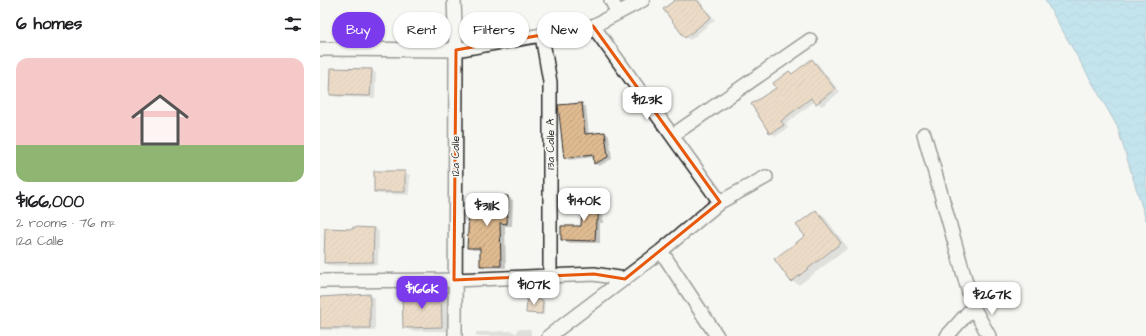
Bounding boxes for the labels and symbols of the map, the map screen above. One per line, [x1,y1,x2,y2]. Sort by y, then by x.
pin: $123K [619,87,675,121]
street label: 13a Calle A [543,118,558,170]
street label: 12a Calle [448,136,463,176]
pin: $140K [556,188,612,222]
pin: $311K [459,193,515,227]
pin: $107K [506,272,562,306]
pin: $166K [394,276,450,310]
pin: $267K [964,282,1020,316]

